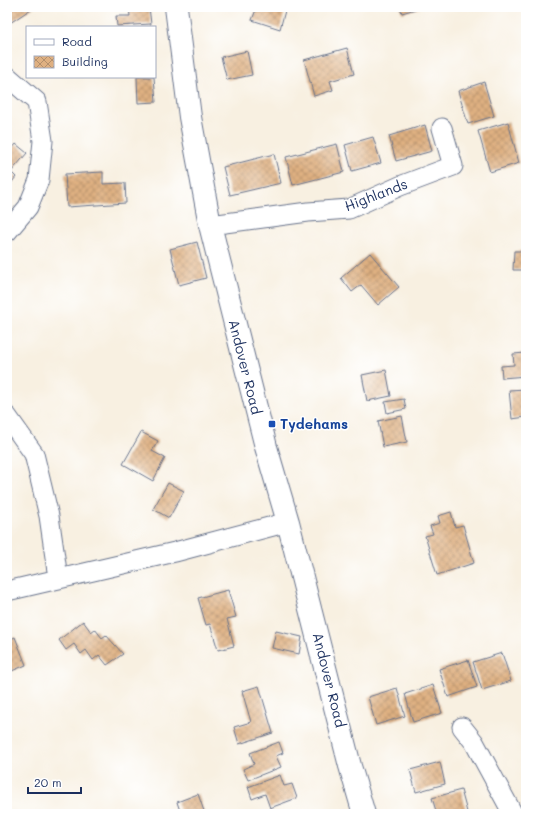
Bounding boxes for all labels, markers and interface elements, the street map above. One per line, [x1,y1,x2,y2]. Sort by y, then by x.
legend [26,26,156,78]
text: Road [62,33,92,49]
text: Building [62,53,108,69]
street label: Highlands [342,174,410,215]
street label: Andover Road [225,317,266,416]
place label: Tydehams [280,414,348,433]
marker: Tydehams [267,419,277,429]
street label: Andover Road [309,630,350,729]
scale bar [28,769,81,795]
text: 20 m [34,774,62,790]

